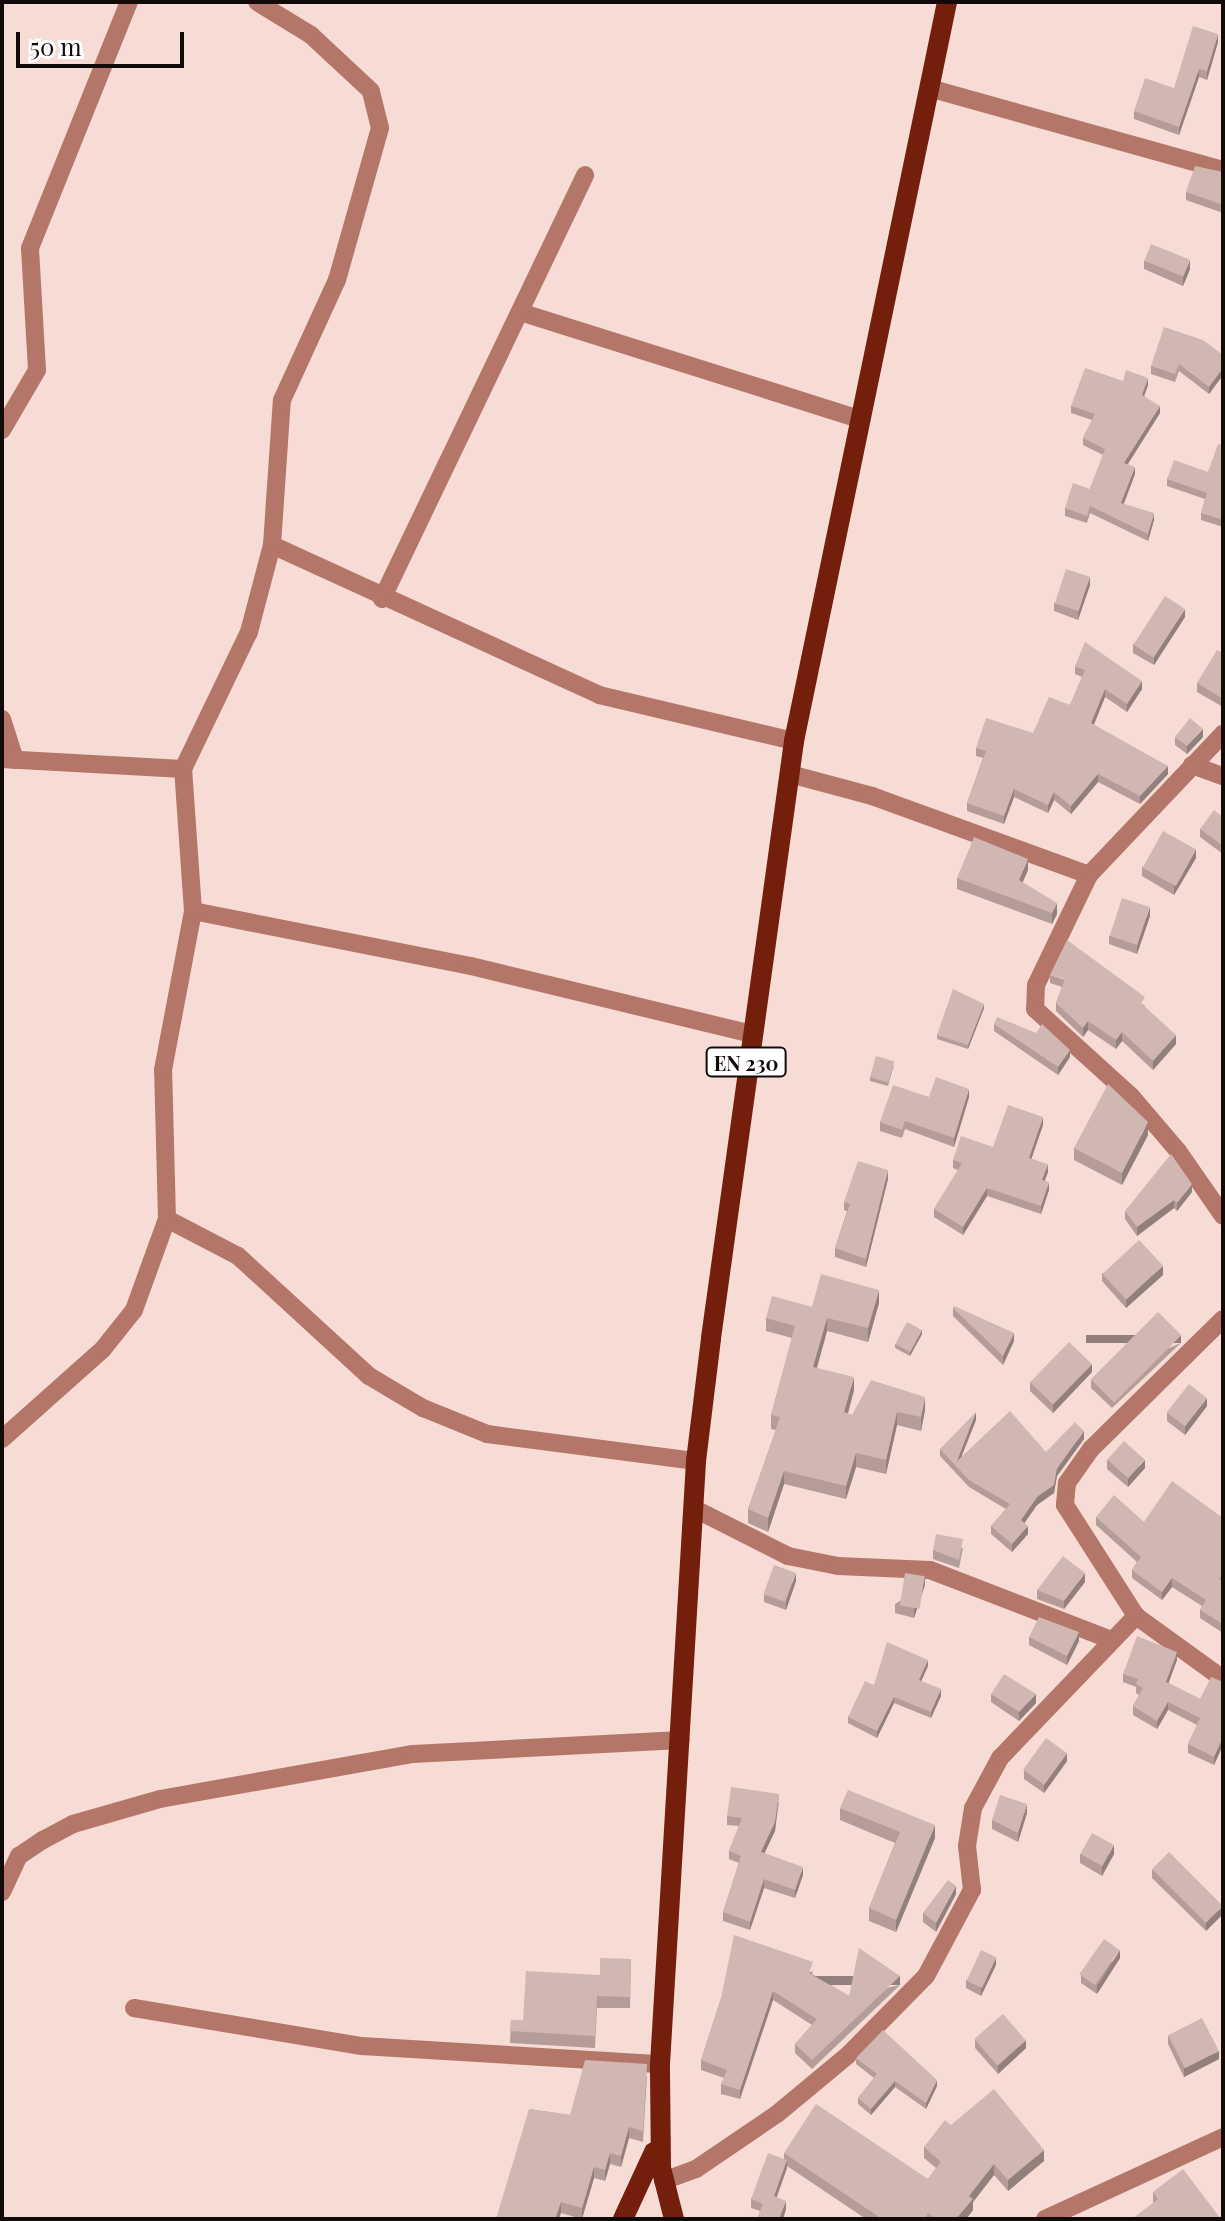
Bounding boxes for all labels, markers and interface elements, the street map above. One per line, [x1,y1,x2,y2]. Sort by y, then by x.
scale bar [20,16,188,66]
text: 50 m [30,30,82,62]
road number: EN 230 [704,1046,788,1078]

